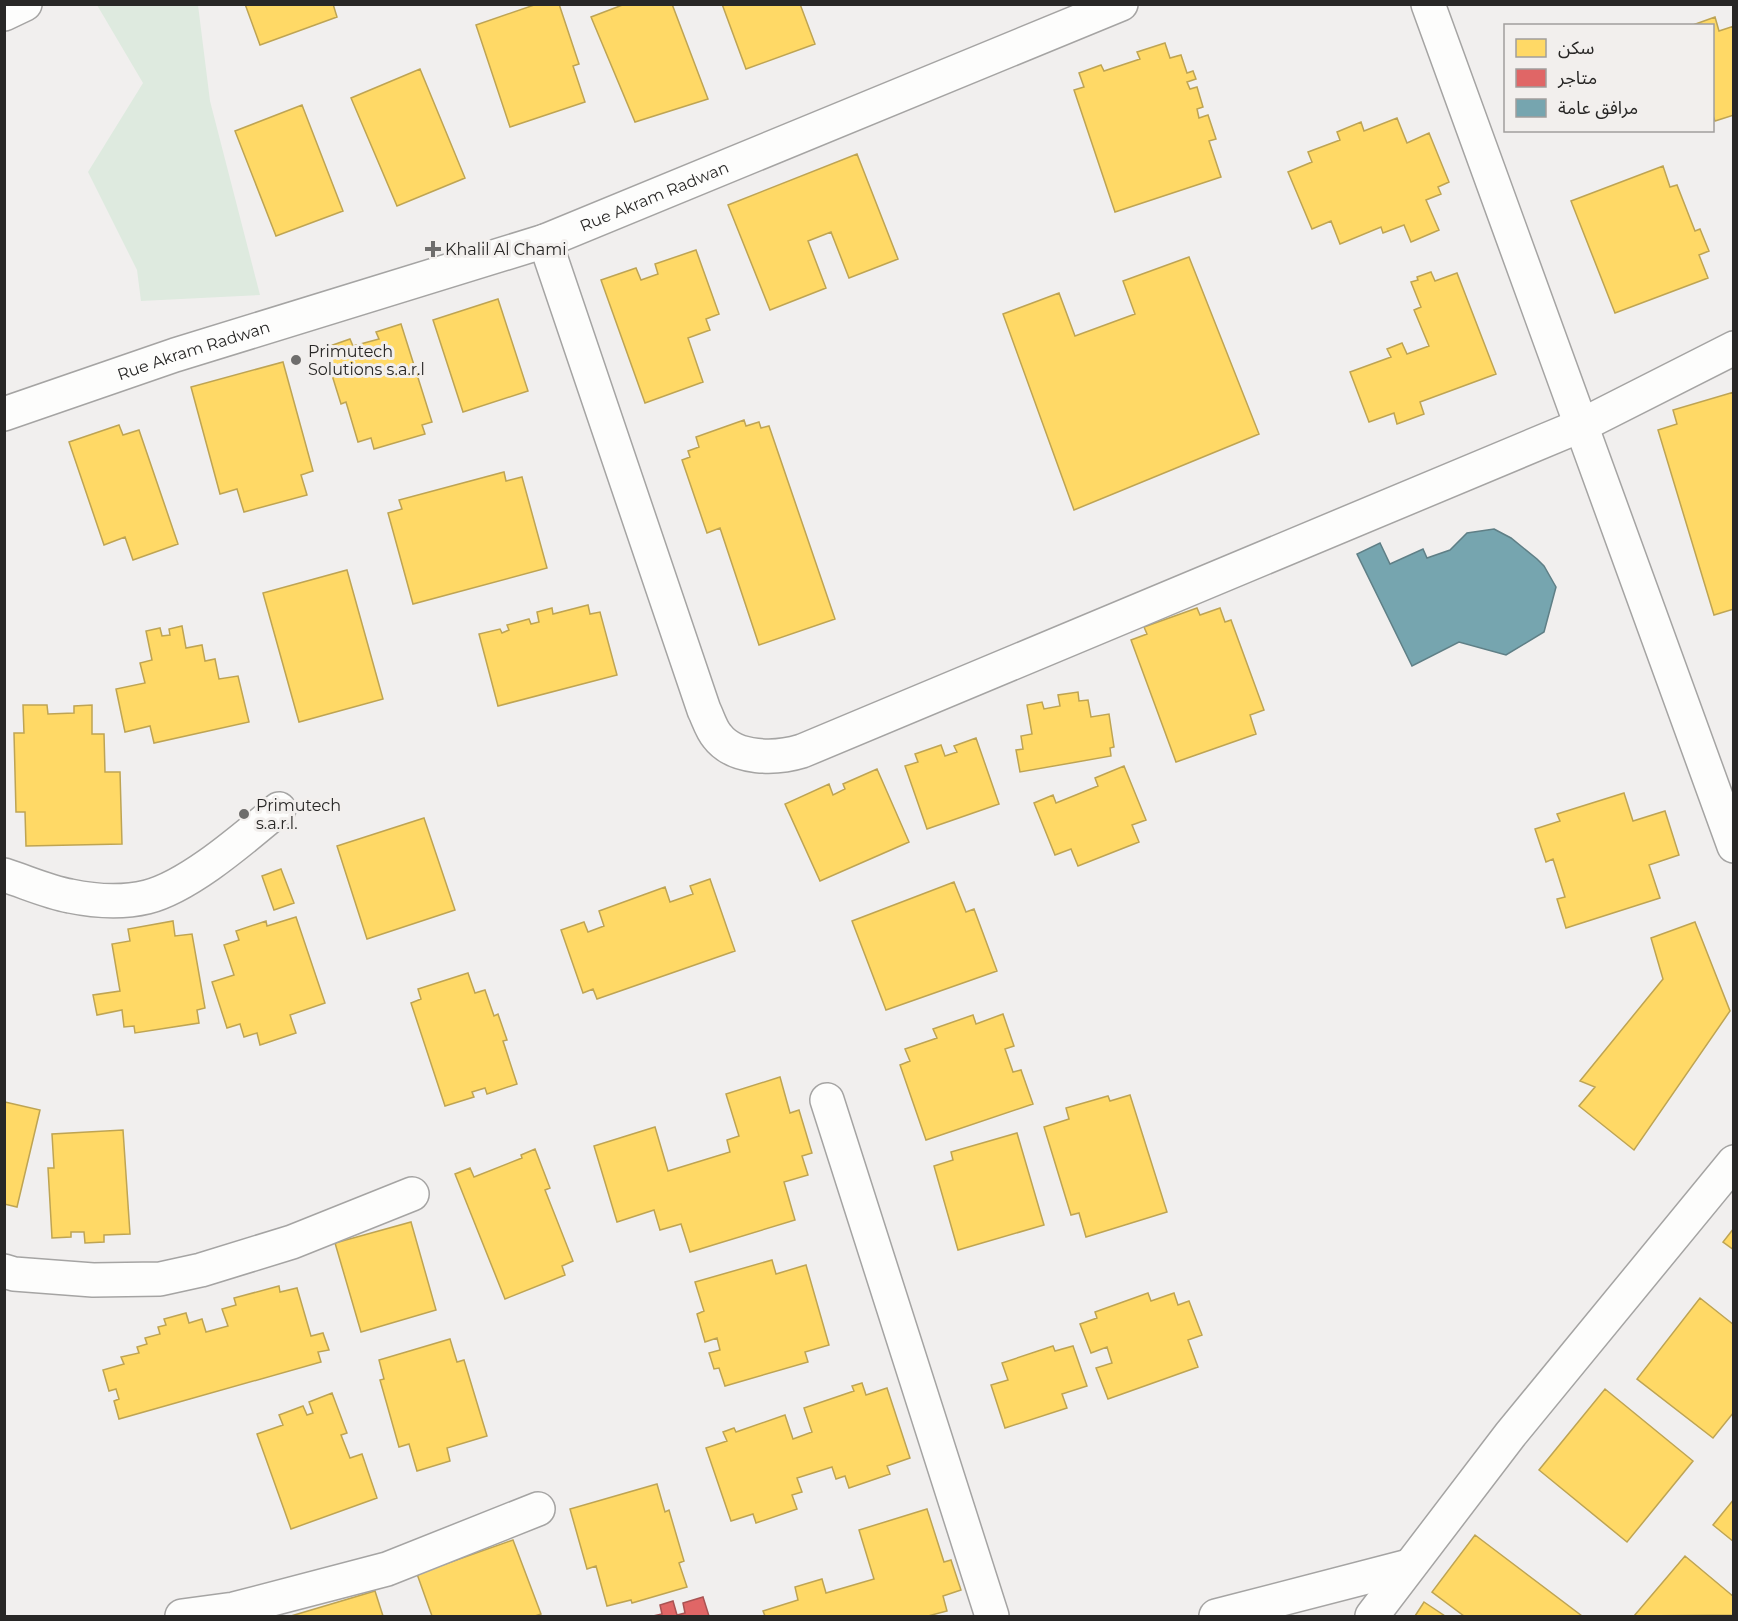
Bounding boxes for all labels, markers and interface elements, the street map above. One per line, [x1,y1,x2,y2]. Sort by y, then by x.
legend [1504,24,1714,132]
text: سكن [1558,37,1594,59]
text: متاجر [1557,67,1597,89]
text: مرافق عامة [1558,97,1638,119]
street label: Rue Akram Radwan [577,157,732,236]
place label: Khalil Al Chami [445,240,567,259]
marker: Khalil Al Chami [426,242,440,256]
street label: Rue Akram Radwan [115,317,272,384]
place label: Primutech Solutions s.a.r.l [308,342,425,379]
marker: Primutech Solutions s.a.r.l [289,353,303,367]
place label: Primutech s.a.r.l. [256,796,341,833]
marker: Primutech s.a.r.l. [237,807,251,821]

